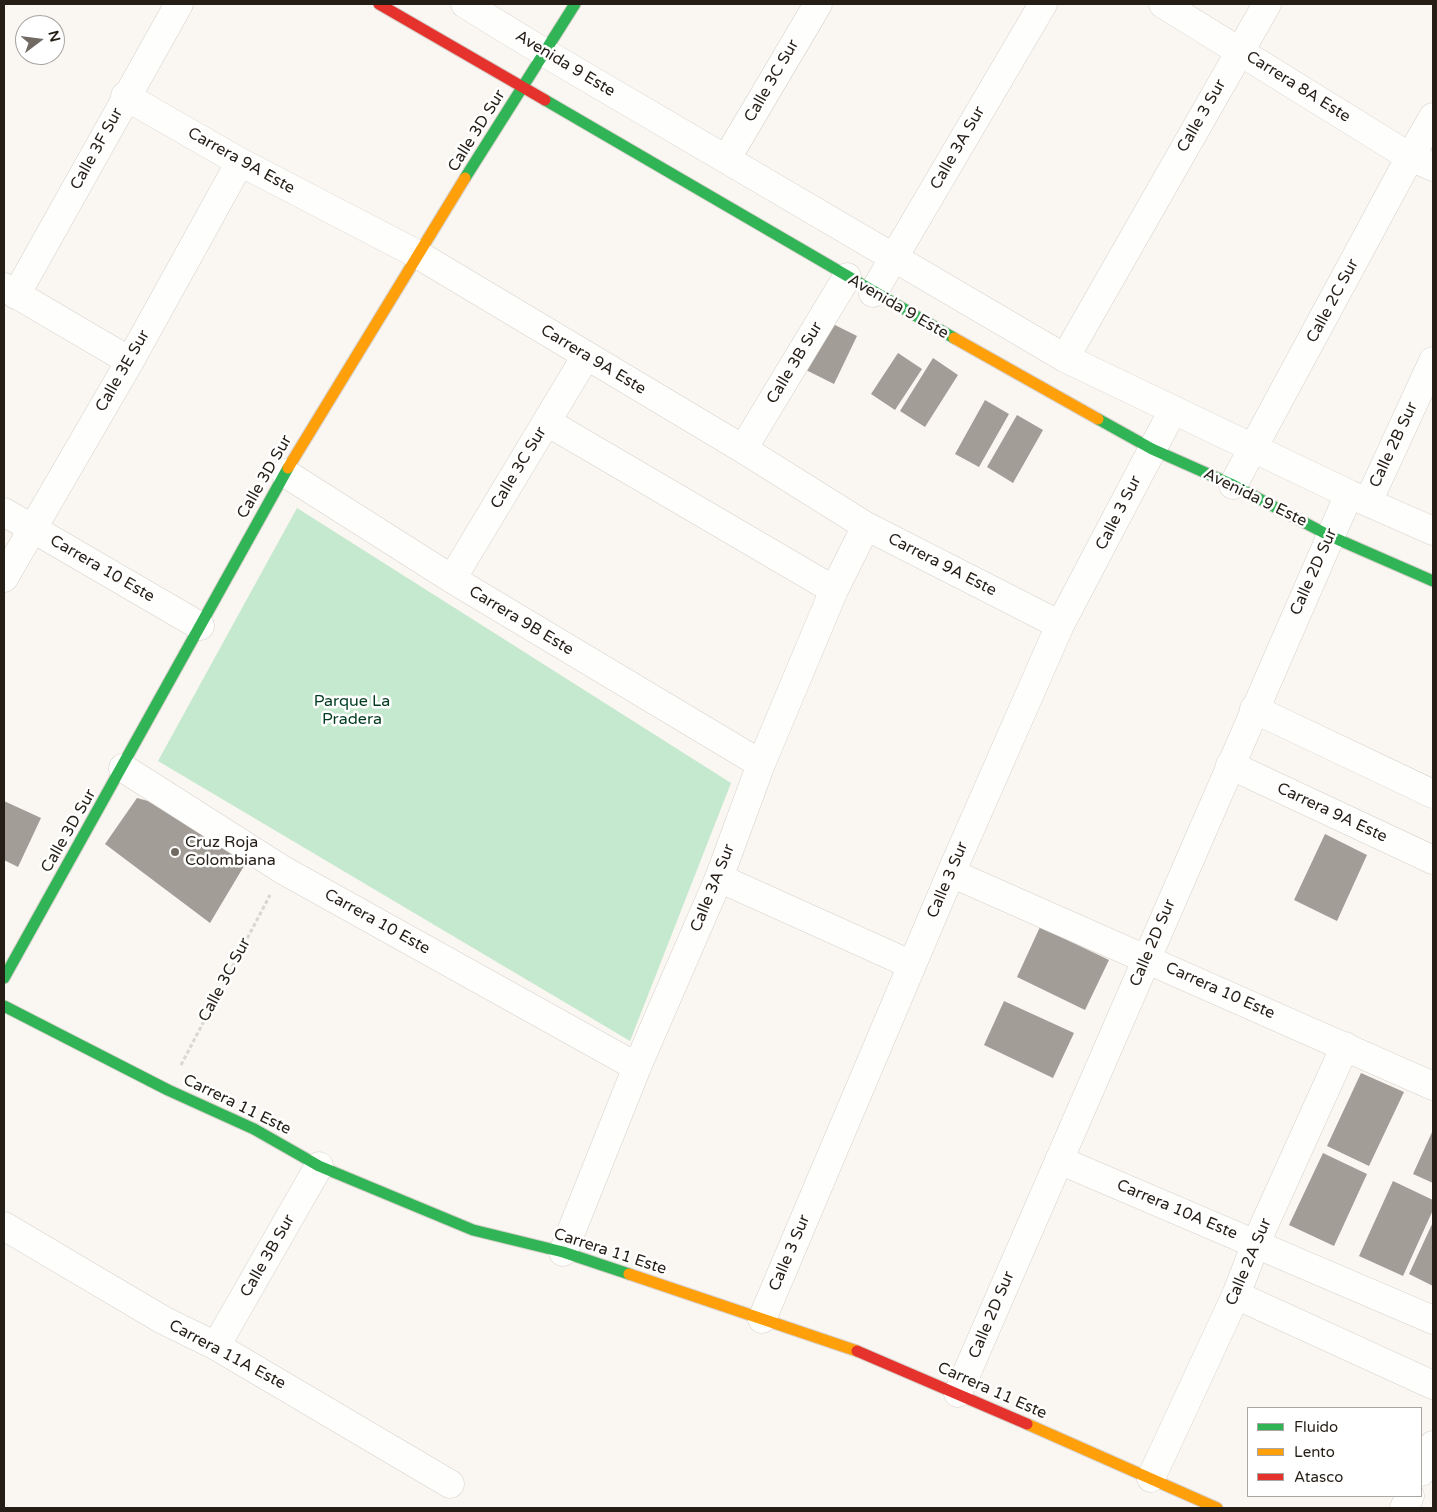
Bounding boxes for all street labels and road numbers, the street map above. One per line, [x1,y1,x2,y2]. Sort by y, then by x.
street label: Avenida 9 Este [512,27,618,101]
street label: Calle 3C Sur [741,36,803,126]
street label: Carrera 8A Este [1242,47,1354,127]
street label: Calle 3 Sur [1173,76,1231,156]
street label: Calle 3D Sur [444,86,510,176]
street label: Calle 3A Sur [926,103,990,193]
street label: Calle 3F Sur [67,105,127,193]
street label: Carrera 9A Este [184,124,298,198]
street label: Calle 2C Sur [1303,256,1363,346]
street label: Avenida 9 Este [844,270,952,344]
street label: Calle 3B Sur [763,319,827,407]
street label: Carrera 9A Este [537,321,649,399]
street label: Calle 3E Sur [92,327,154,415]
street label: Calle 2B Sur [1366,399,1422,491]
street label: Calle 3C Sur [487,424,551,512]
street label: Calle 3D Sur [233,432,297,522]
street label: Avenida 9 Este [1200,465,1310,531]
street label: Calle 3 Sur [1092,473,1146,553]
street label: Calle 2D Sur [1286,526,1342,618]
street label: Carrera 9A Este [884,529,1000,601]
street label: Carrera 10 Este [46,531,158,607]
street label: Carrera 9B Este [465,582,577,660]
street label: Carrera 9A Este [1274,779,1390,847]
street label: Calle 3D Sur [37,786,101,876]
street label: Calle 3 Sur [923,839,973,921]
street label: Calle 3A Sur [687,841,739,935]
street label: Carrera 10 Este [321,885,433,959]
street label: Calle 2D Sur [1126,896,1180,990]
street label: Calle 3C Sur [195,935,255,1025]
street label: Carrera 10 Este [1162,958,1278,1024]
street label: Carrera 11 Este [180,1071,294,1139]
street label: Carrera 10A Este [1114,1176,1240,1244]
street label: Calle 3B Sur [237,1211,299,1301]
street label: Calle 3 Sur [765,1212,815,1294]
street label: Calle 2A Sur [1222,1215,1276,1309]
street label: Carrera 11 Este [551,1225,669,1279]
street label: Calle 2D Sur [965,1268,1019,1362]
street label: Carrera 11A Este [165,1316,289,1394]
street label: Carrera 11 Este [934,1358,1050,1424]

